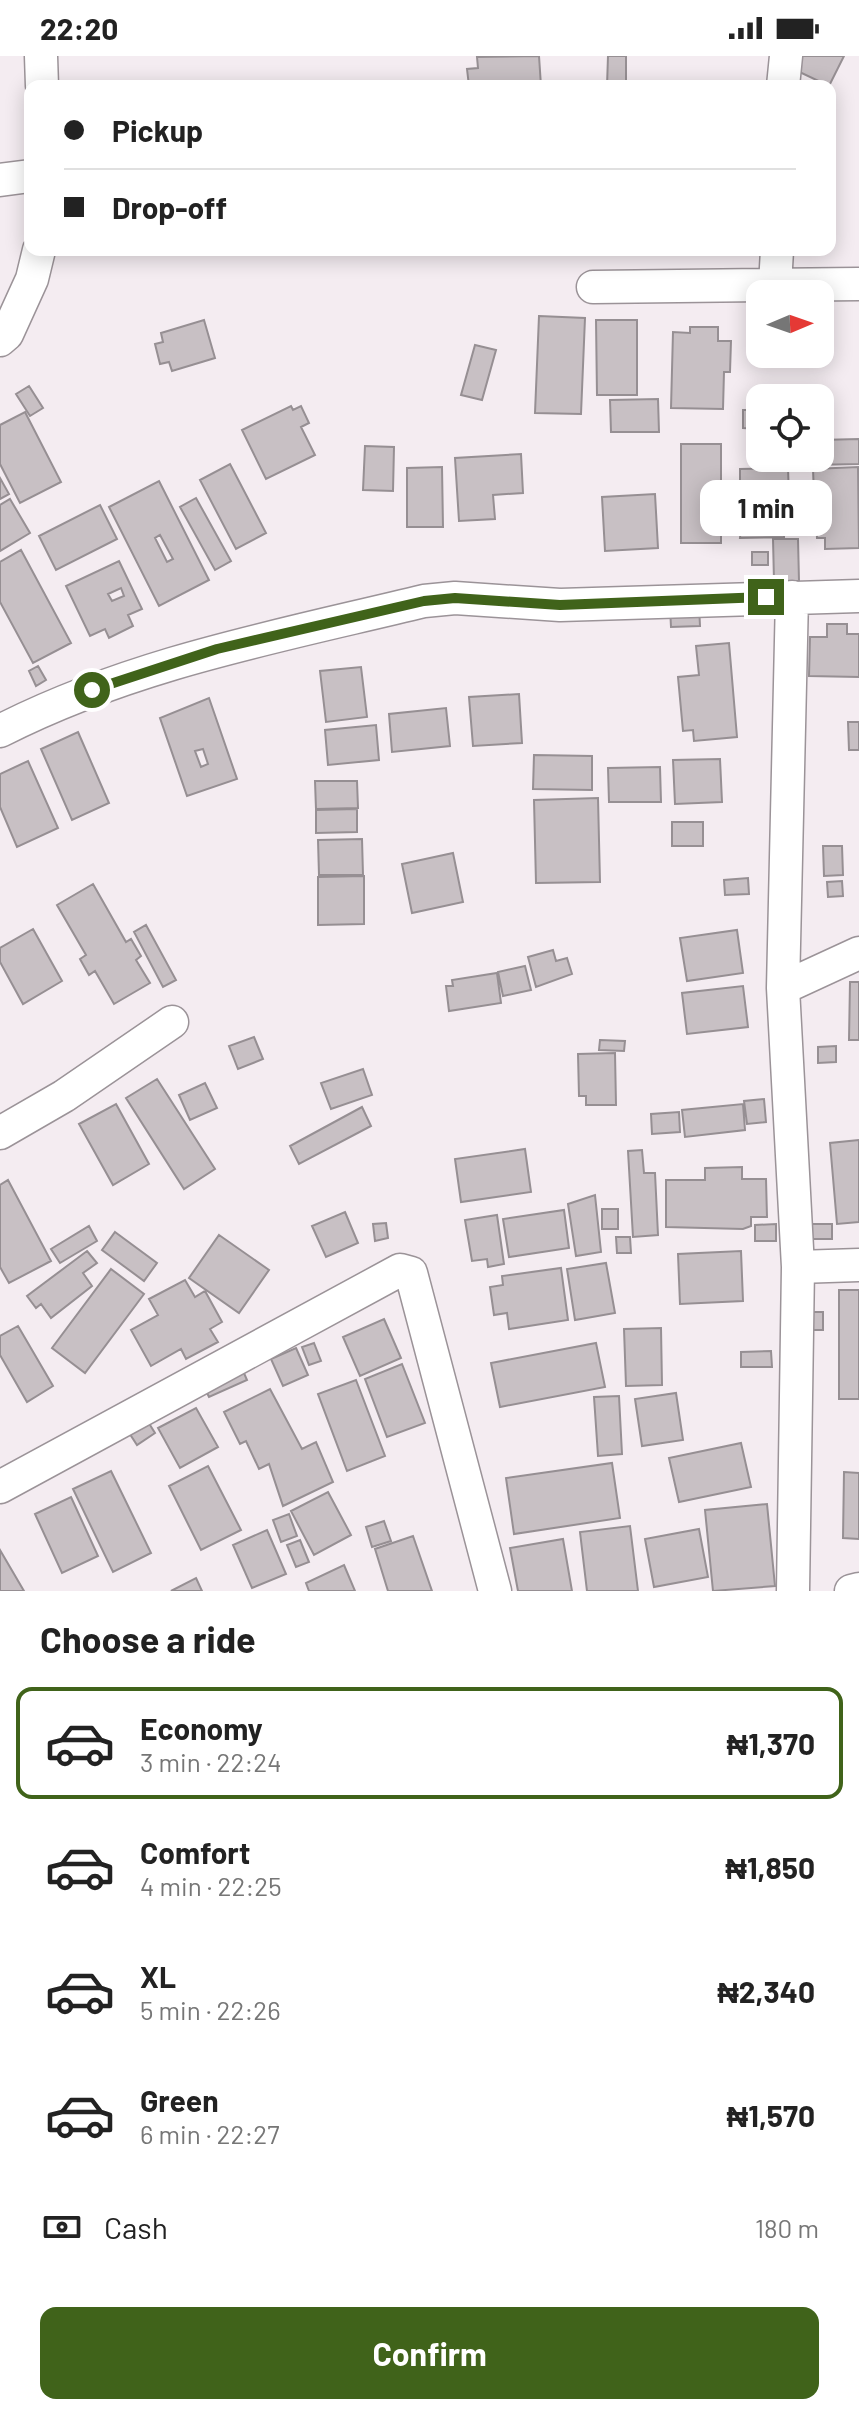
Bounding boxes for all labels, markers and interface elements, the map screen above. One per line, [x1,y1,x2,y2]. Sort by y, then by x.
text: 22:20 [40,10,118,46]
text: Pickup [112,112,203,148]
text: Drop-off [112,189,227,225]
north arrow [746,280,834,368]
map controls [746,280,834,472]
button: locate [746,384,834,472]
callout: 1 min [700,481,832,537]
text: 1 min [738,492,794,523]
route end [748,579,784,615]
route start [74,672,110,708]
text: Choose a ride [40,1617,256,1660]
icon: car [44,1707,116,1779]
text: Economy [140,1710,263,1746]
text: ₦1,370 [727,1725,815,1761]
text: 3 min · 22:24 [140,1746,282,1777]
icon: car [44,1831,116,1903]
text: Comfort [140,1834,250,1870]
text: ₦1,850 [725,1849,815,1885]
text: 4 min · 22:25 [140,1870,282,1901]
icon: car [44,1955,116,2027]
text: XL [140,1958,176,1994]
text: ₦2,340 [717,1973,815,2009]
text: 5 min · 22:26 [140,1994,281,2025]
icon: car [44,2079,116,2151]
text: Green [140,2082,219,2118]
text: ₦1,570 [727,2097,815,2133]
text: 6 min · 22:27 [140,2118,280,2149]
icon: cash [40,2205,84,2249]
text: Cash [104,2209,168,2245]
text: 180 m [755,2212,819,2243]
button: Confirm [40,2307,819,2399]

